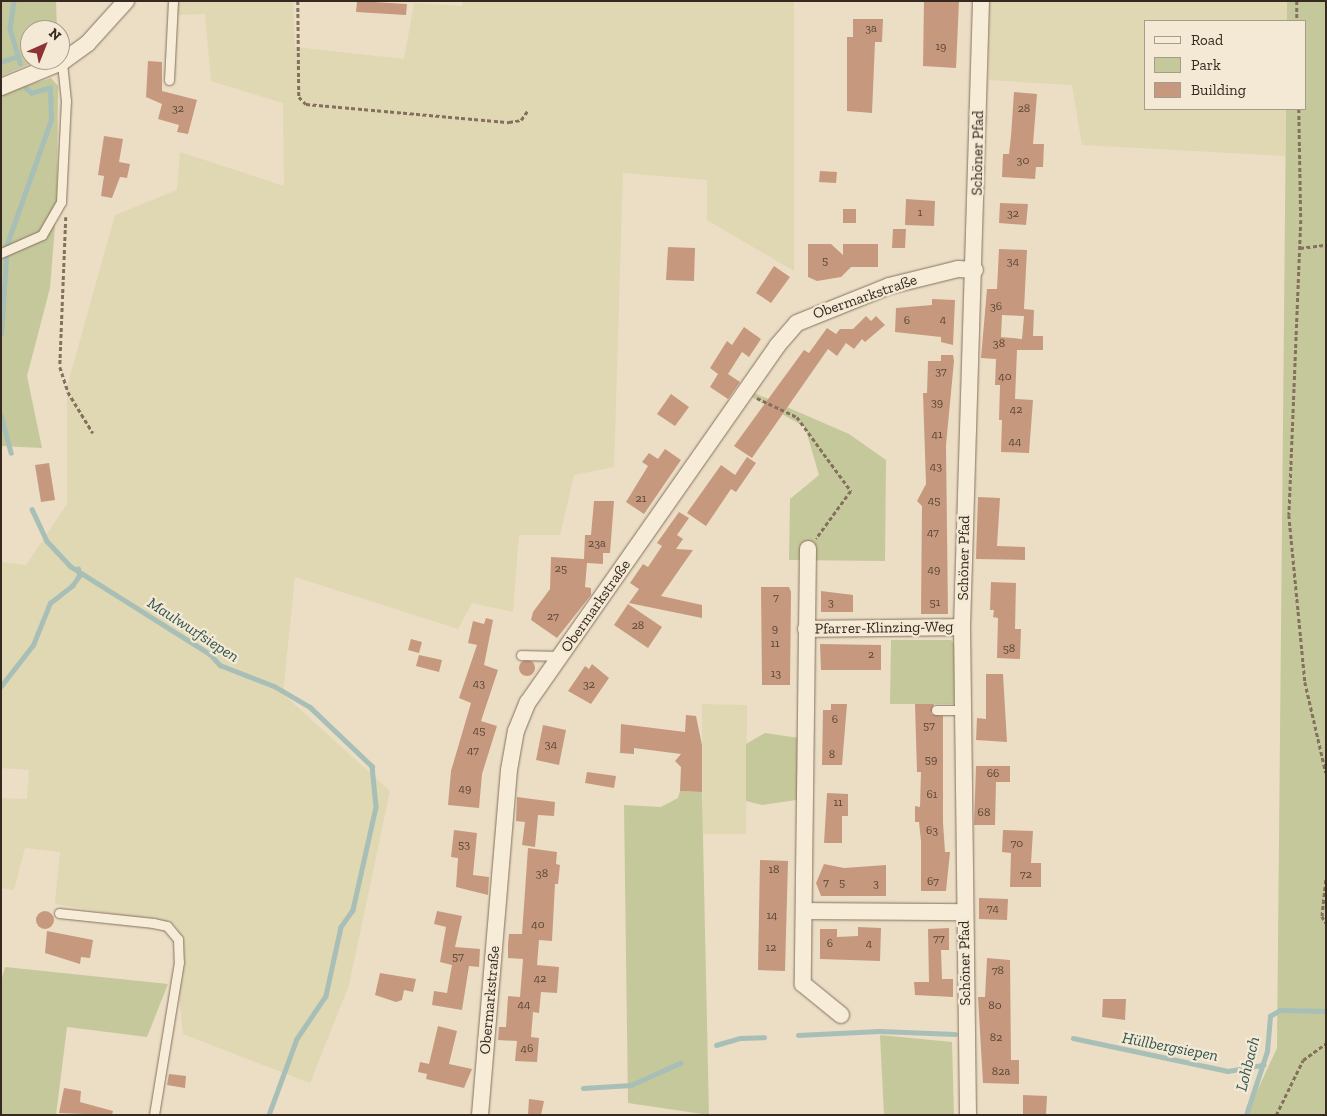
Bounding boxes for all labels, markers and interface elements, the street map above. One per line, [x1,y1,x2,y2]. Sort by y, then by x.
north arrow [20,20,70,70]
legend [1144,20,1307,110]
house number: 3a [865,22,877,36]
text: N [45,25,65,44]
text: Road [1191,31,1223,49]
house number: 19 [936,40,946,54]
text: Park [1191,56,1221,74]
text: Building [1191,81,1246,99]
house number: 32 [172,102,184,116]
house number: 28 [1018,102,1030,116]
street label: Schöner Pfad [968,110,988,196]
house number: 30 [1017,154,1029,168]
house number: 1 [918,206,922,220]
house number: 32 [1007,207,1019,221]
house number: 5 [822,254,828,268]
house number: 34 [1007,255,1019,269]
street label: Obermarkstraße [811,271,919,323]
house number: 36 [990,300,1002,314]
house number: 4 [940,313,946,327]
house number: 6 [904,314,910,328]
house number: 38 [993,337,1005,351]
house number: 37 [935,365,947,379]
house number: 40 [998,370,1012,384]
house number: 39 [931,396,943,410]
house number: 42 [1010,403,1022,417]
house number: 41 [931,428,943,442]
house number: 44 [1009,435,1021,449]
house number: 43 [930,460,942,474]
house number: 21 [636,492,646,506]
house number: 45 [928,494,940,508]
street label: Schöner Pfad [954,515,974,601]
house number: 47 [927,526,939,540]
house number: 23a [588,537,606,551]
street label: Obermarkstraße [557,556,635,656]
house number: 25 [555,562,567,576]
house number: 49 [928,563,940,577]
house number: 7 [773,591,779,605]
water label: Maulwurfsiepen [144,593,242,667]
house number: 3 [828,596,834,610]
house number: 51 [930,596,940,610]
house number: 27 [547,610,559,624]
street label: Pfarrer-Klinzing-Weg [814,618,954,638]
house number: 28 [632,619,644,633]
house number: 9 [772,622,778,636]
house number: 11 [770,637,780,651]
house number: 58 [1003,642,1015,656]
house number: 2 [868,648,874,662]
house number: 13 [771,667,781,681]
house number: 43 [473,677,485,691]
house number: 32 [583,678,595,692]
house number: 6 [832,713,838,727]
house number: 57 [923,719,935,733]
house number: 45 [473,724,485,738]
house number: 34 [545,738,557,752]
house number: 47 [467,744,479,758]
house number: 8 [829,748,835,762]
house number: 59 [925,753,937,767]
house number: 66 [987,767,999,781]
house number: 49 [459,782,471,796]
house number: 61 [927,788,937,802]
house number: 11 [833,796,843,810]
house number: 68 [978,806,990,820]
house number: 63 [926,824,938,838]
house number: 70 [1011,837,1023,851]
house number: 53 [458,838,470,852]
house number: 18 [768,863,780,877]
house number: 38 [536,867,548,881]
house number: 72 [1020,868,1032,882]
house number: 67 [927,875,939,889]
house number: 7 [823,876,829,890]
house number: 5 [839,876,845,890]
house number: 3 [873,877,879,891]
house number: 74 [987,902,999,916]
house number: 14 [766,909,778,923]
house number: 40 [531,918,545,932]
street label: Schöner Pfad [955,920,975,1006]
house number: 77 [933,932,945,946]
house number: 6 [827,937,833,951]
house number: 4 [866,937,872,951]
house number: 12 [766,941,776,955]
street label: Obermarkstraße [476,945,504,1055]
house number: 57 [452,950,464,964]
house number: 78 [992,964,1004,978]
house number: 42 [534,972,546,986]
house number: 44 [518,998,530,1012]
house number: 80 [988,999,1002,1013]
water label: Hüllbergsiepen [1120,1028,1220,1066]
house number: 82 [990,1031,1002,1045]
water label: Lohbach [1232,1035,1264,1093]
house number: 46 [521,1042,533,1056]
house number: 82a [992,1065,1010,1079]

